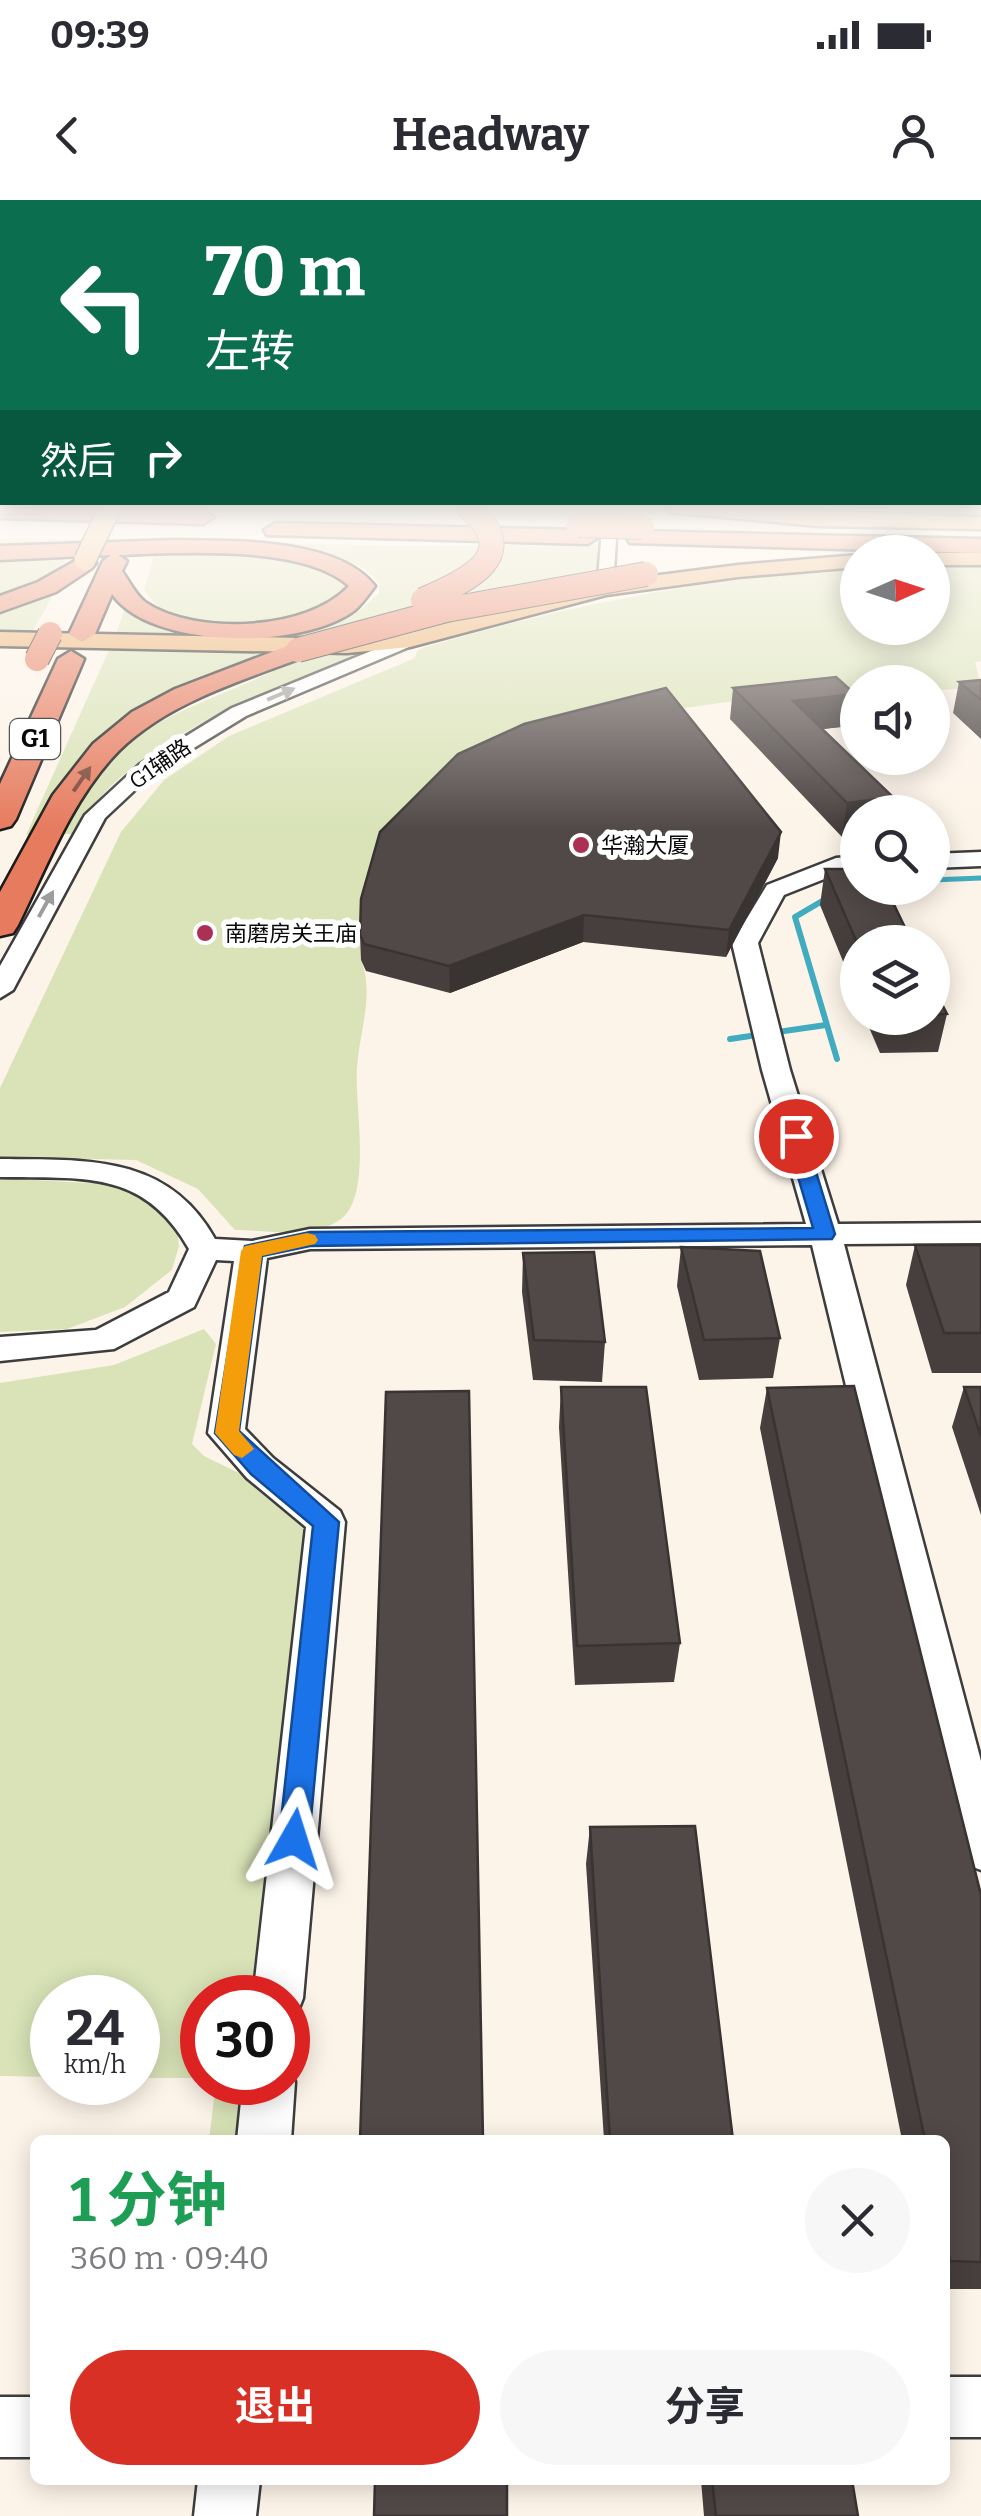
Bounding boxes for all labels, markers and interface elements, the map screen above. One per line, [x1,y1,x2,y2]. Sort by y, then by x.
text: 09:39 [50,12,150,58]
icon: back [40,108,95,163]
text: Headway [392,108,589,162]
icon: person [886,108,941,163]
text: 70 m [205,230,365,314]
icon: left [40,240,170,370]
text: 左转 [205,325,295,379]
icon: right [136,430,191,485]
text: 然后 [40,438,116,484]
north arrow [840,535,950,645]
map controls [840,535,950,1035]
button: sound [840,665,950,775]
one-way arrow [266,686,296,702]
road number: G1 [10,719,60,759]
street label: G1辅路 [124,733,196,795]
one-way arrow [72,766,91,792]
button: search [840,795,950,905]
place label: 华瀚大厦 [601,832,689,859]
marker: 华瀚大厦 [570,834,592,856]
one-way arrow [36,890,54,918]
place label: 南磨房关王庙 [225,920,357,947]
marker: 南磨房关王庙 [194,922,216,944]
button: layers [840,925,950,1035]
pin [754,1094,839,1179]
icon: arrive [769,1109,824,1164]
position arrow [242,1787,346,1891]
speed limit sign: 30 [180,1975,310,2105]
text: 24 [66,1998,124,2058]
text: km/h [64,2050,126,2080]
text: 1 分钟 [70,2165,227,2237]
button: close [805,2168,910,2273]
text: 360 m · 09:40 [70,2239,269,2277]
button: 退出 [70,2350,480,2465]
button: 分享 [500,2350,910,2465]

